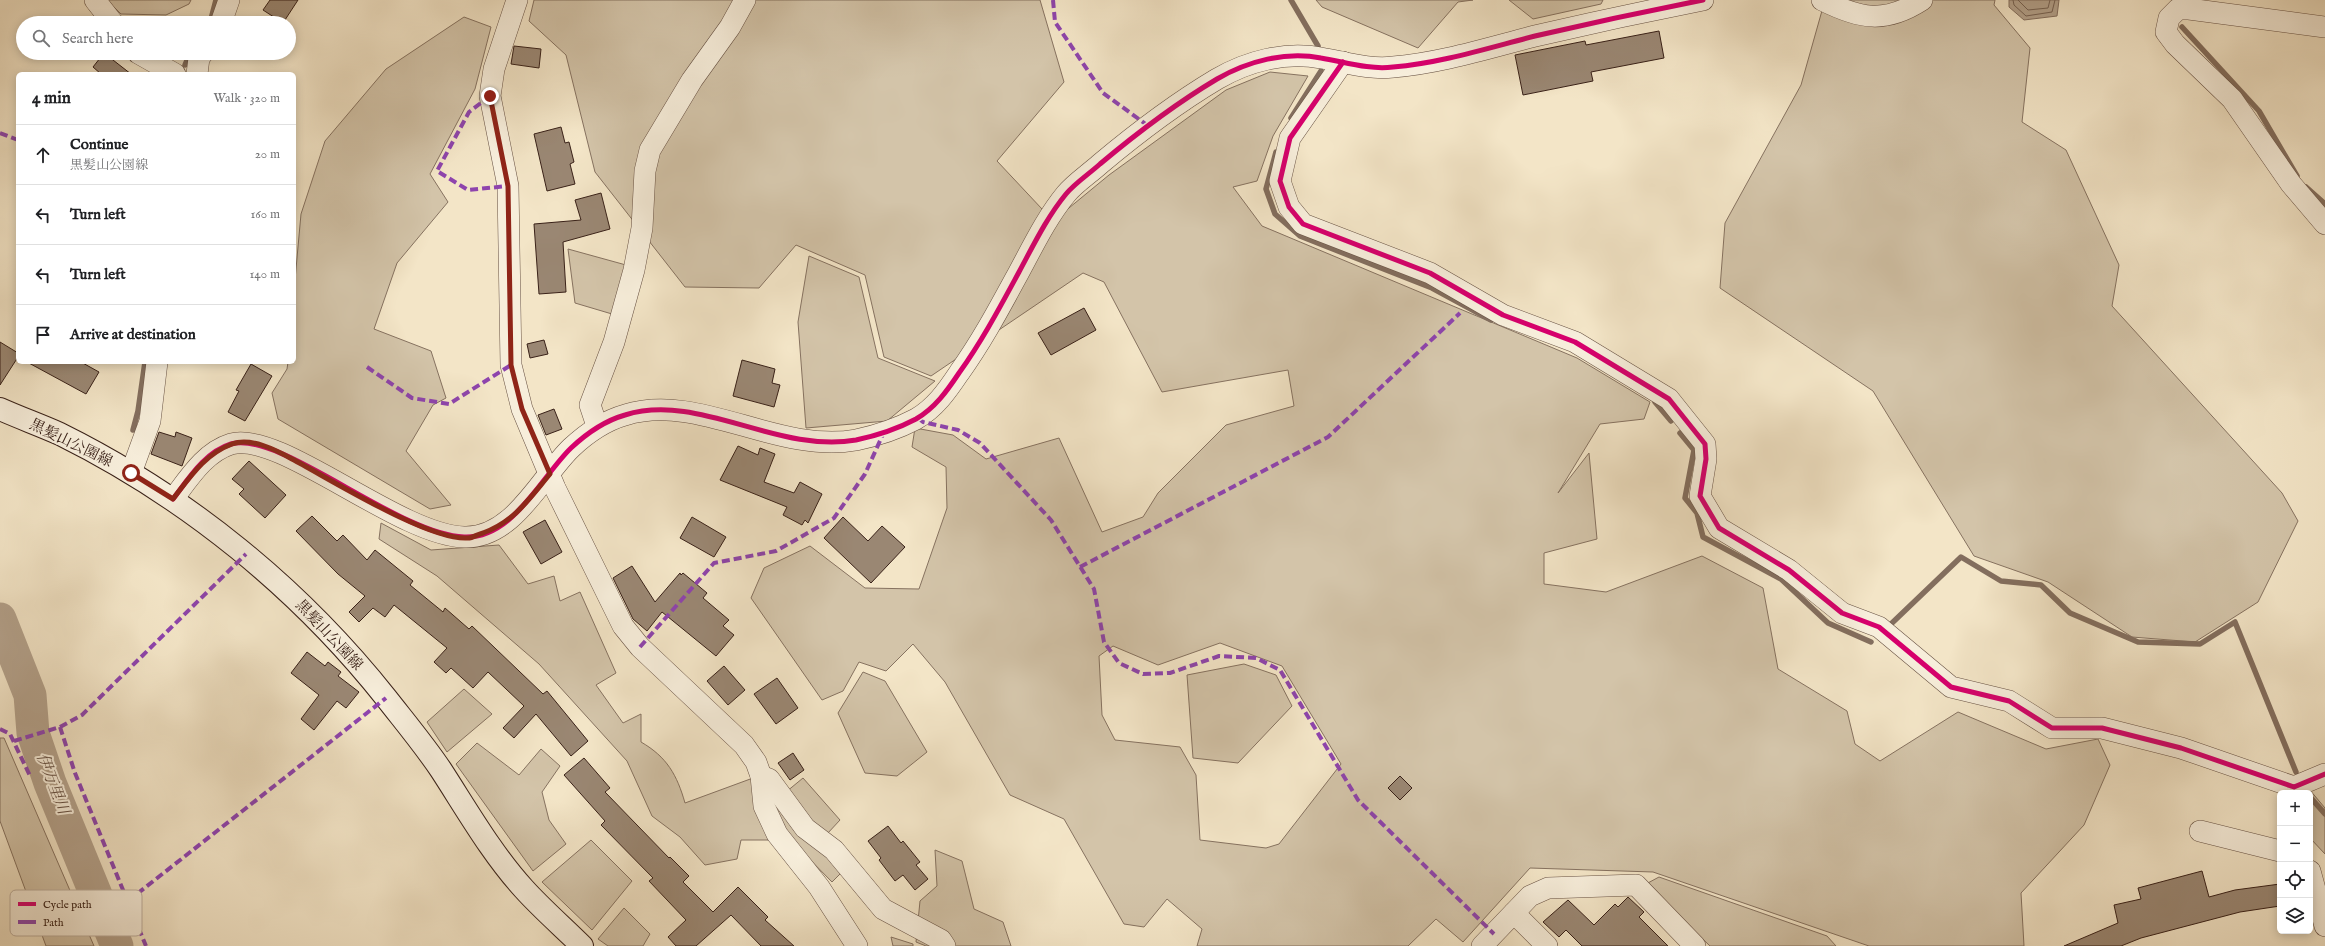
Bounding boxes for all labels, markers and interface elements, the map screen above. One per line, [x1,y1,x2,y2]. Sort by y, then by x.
search box [16,16,296,60]
icon: search [30,27,52,49]
text: Search here [62,29,133,48]
route end [481,87,499,105]
text: 4 min [32,88,71,109]
text: Walk · 320 m [214,90,280,107]
text: Continue [70,135,128,154]
icon: ahead [32,144,54,166]
text: 20 m [255,146,280,163]
text: 黒髪山公園線 [70,157,148,174]
icon: left [32,204,54,226]
text: Turn left [70,205,126,224]
text: 160 m [250,206,280,223]
icon: left [32,264,54,286]
text: Turn left [70,265,126,284]
text: 140 m [250,266,280,283]
icon: arrive [32,324,54,346]
text: Arrive at destination [70,325,196,344]
street label: 黒髪山公園線 [26,415,116,471]
route start [122,464,140,482]
street label: 黒髪山公園線 [291,596,367,674]
water label: 伊万里川 [31,751,74,819]
map controls [2277,790,2313,934]
button: + [2277,790,2313,826]
button: − [2277,826,2313,862]
button: locate [2277,862,2313,898]
legend [10,890,142,936]
text: Cycle path [43,898,92,912]
button: layers [2277,898,2313,934]
text: Path [43,916,64,930]

